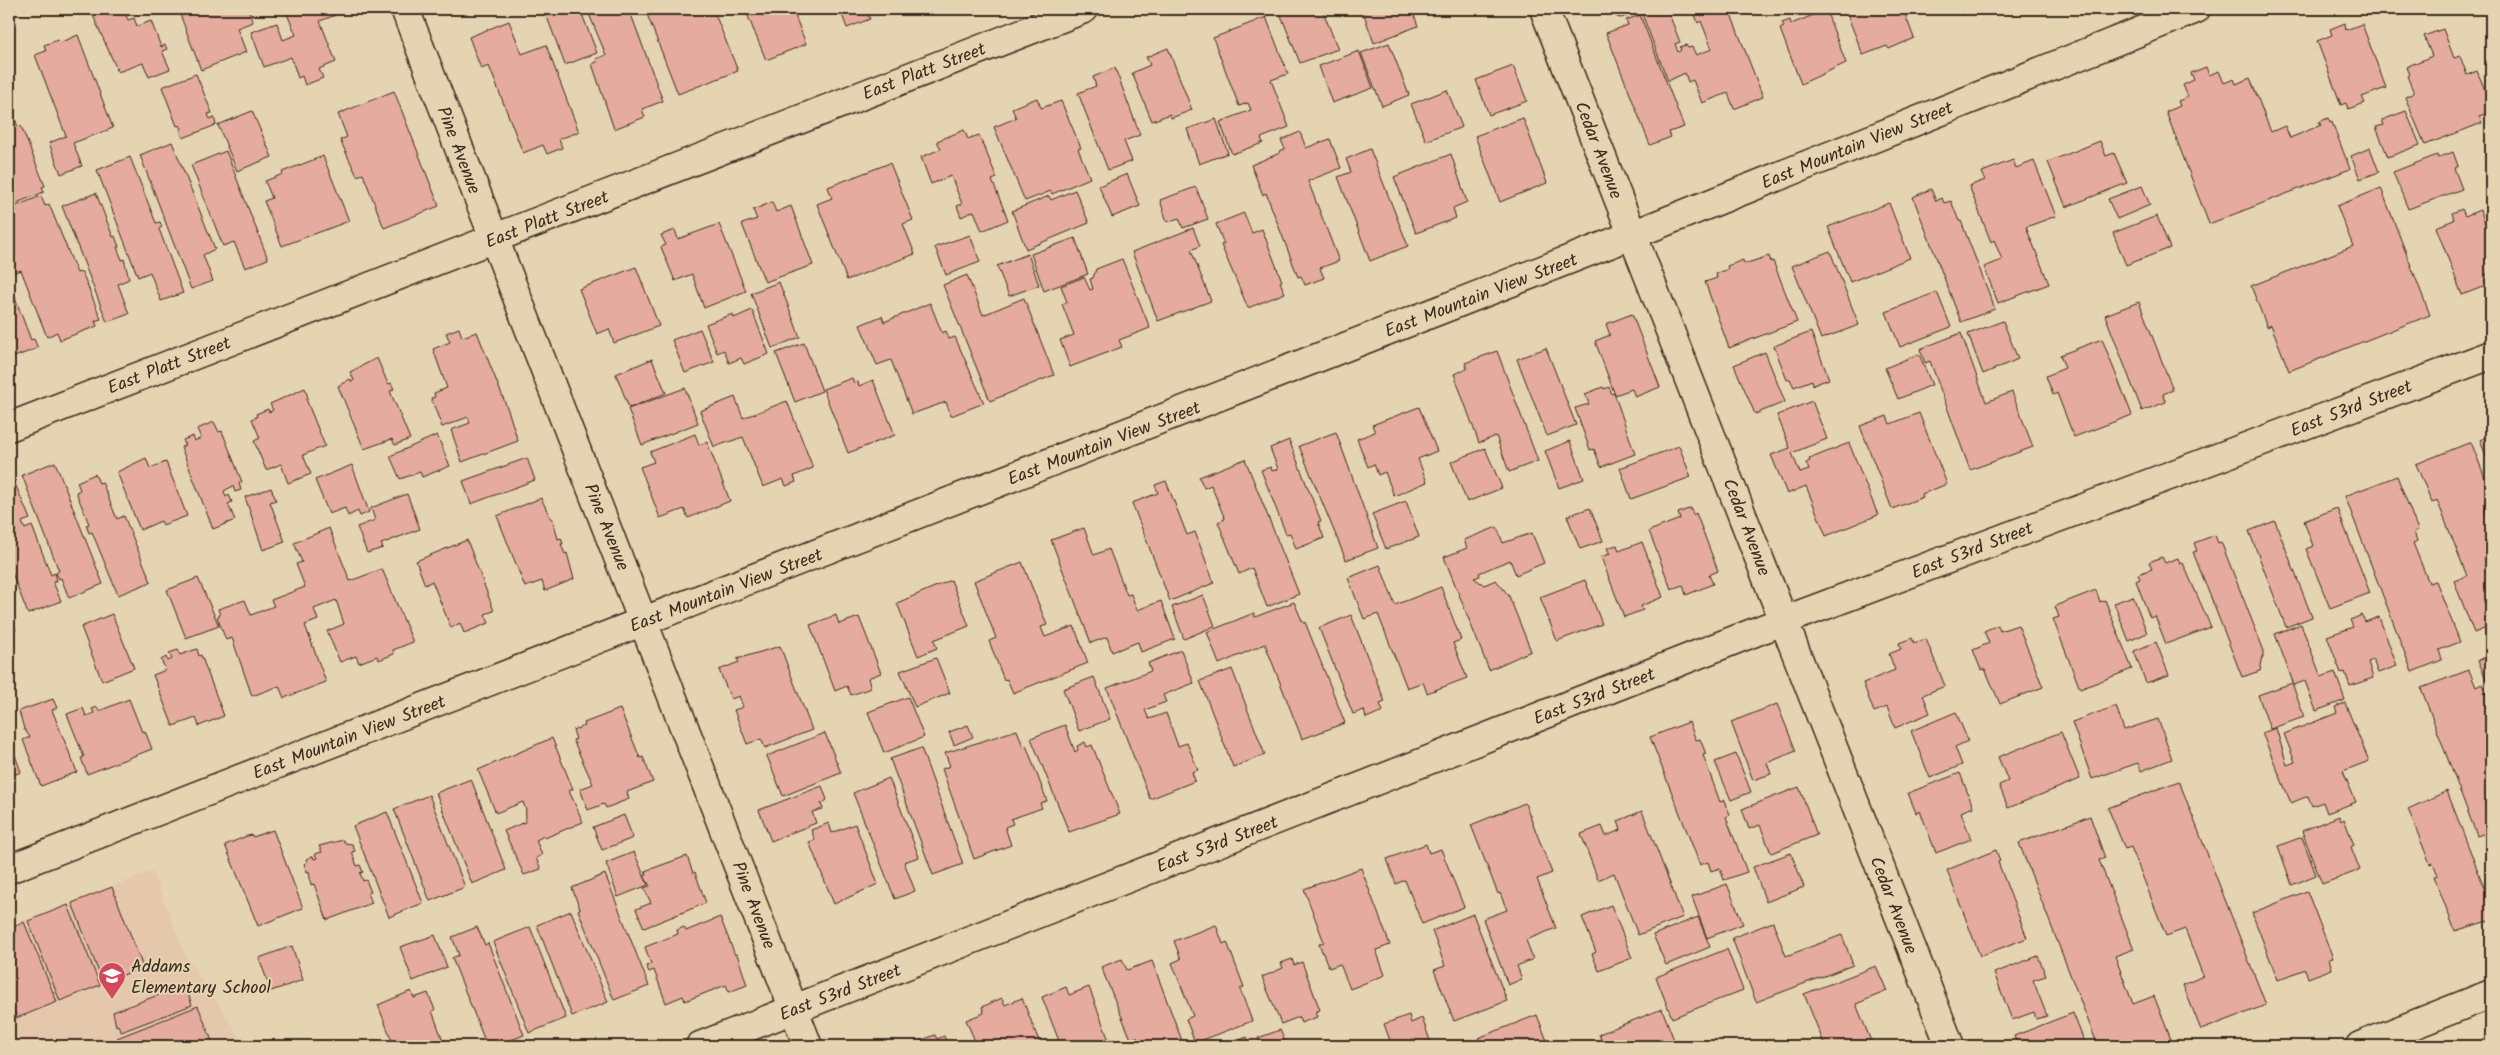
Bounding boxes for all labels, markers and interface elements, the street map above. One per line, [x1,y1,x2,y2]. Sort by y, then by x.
street label: East Platt Street [859,35,991,109]
street label: East Mountain View Street [1757,94,1959,198]
street label: Cedar Avenue [1566,98,1630,204]
street label: Pine Avenue [428,102,488,199]
street label: East Platt Street [482,183,614,257]
street label: East Mountain View Street [1381,246,1583,347]
street label: East Platt Street [104,329,236,403]
street label: East 53rd Street [2286,372,2418,446]
street label: East Mountain View Street [1004,394,1206,495]
street label: Cedar Avenue [1714,475,1778,581]
street label: Pine Avenue [575,479,636,576]
street label: East 53rd Street [1907,514,2039,588]
street label: East Mountain View Street [626,541,828,642]
street label: East 53rd Street [1529,660,1661,734]
street label: East Mountain View Street [249,688,451,789]
street label: East 53rd Street [1152,808,1284,882]
street label: Cedar Avenue [1861,853,1925,959]
street label: Pine Avenue [723,857,783,954]
place label: Addams Elementary School [131,953,272,1003]
street label: East 53rd Street [775,956,907,1030]
school or university icon: Addams Elementary School [97,961,127,1000]

